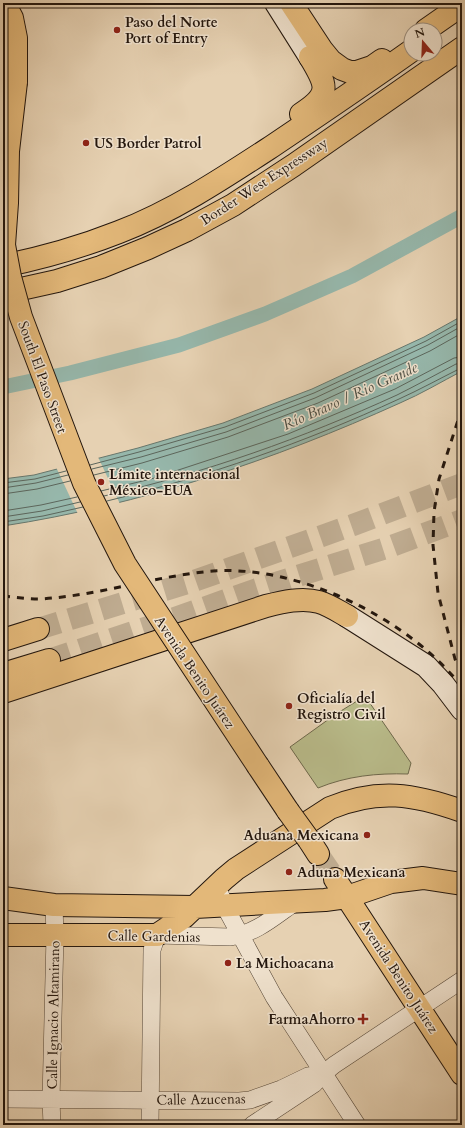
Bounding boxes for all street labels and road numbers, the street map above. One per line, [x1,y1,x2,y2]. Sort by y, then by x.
street label: Border West Expressway [197,133,332,230]
street label: South El Paso Street [13,318,72,436]
street label: Avenida Benito Juárez [150,612,240,733]
street label: Avenida Benito Juárez [355,916,443,1038]
street label: Calle Gardenias [107,926,201,947]
street label: Calle Ignacio Altamirano [43,940,64,1090]
street label: Calle Azucenas [156,1089,246,1110]

